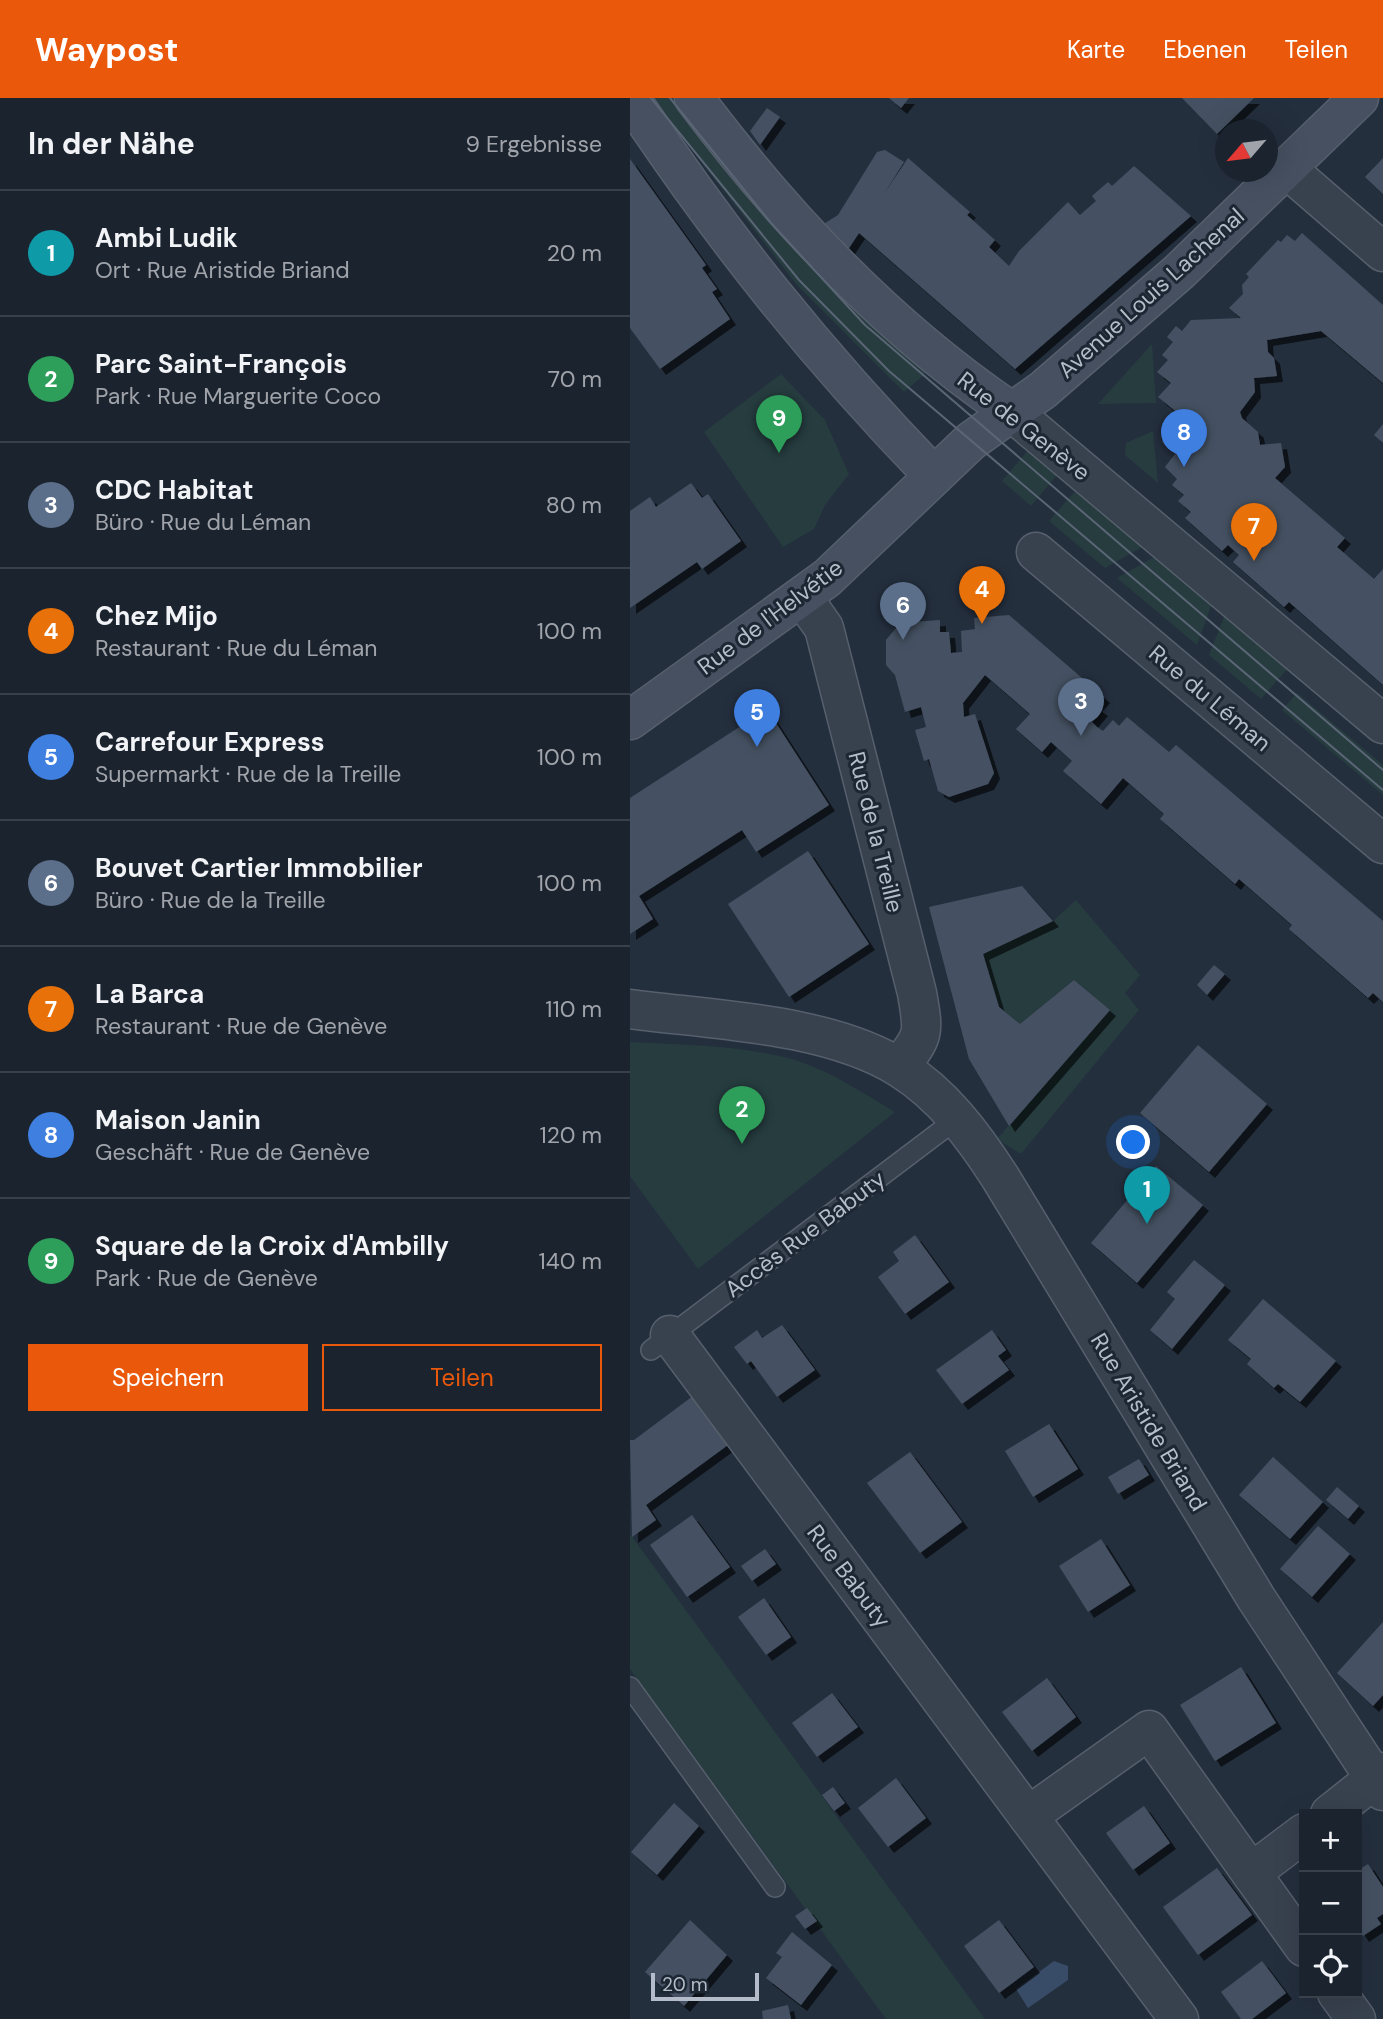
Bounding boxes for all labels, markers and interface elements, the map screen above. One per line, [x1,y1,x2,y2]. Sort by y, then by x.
text: Waypost [35,28,178,71]
text: Karte [1067,34,1125,65]
text: Ebenen [1163,34,1247,65]
text: Teilen [1285,34,1348,65]
north arrow [1215,119,1278,182]
text: In der Nähe [28,124,195,163]
text: 9 Ergebnisse [465,129,602,159]
street label: Avenue Louis Lachenal [1051,201,1251,385]
text: Ambi Ludik [95,221,238,255]
text: 1 [47,238,55,268]
text: 20 m [547,238,602,268]
text: Ort · Rue Aristide Briand [95,255,350,285]
text: Parc Saint-François [95,347,347,381]
text: 2 [44,364,58,394]
text: 70 m [548,364,602,394]
street label: Rue de Genève [952,365,1096,487]
text: Park · Rue Marguerite Coco [95,381,381,411]
pin: 9 [756,395,802,453]
pin: 8 [1161,409,1207,467]
text: CDC Habitat [95,473,253,507]
text: 3 [44,490,58,520]
text: 80 m [546,490,602,520]
pin: 7 [1231,503,1277,561]
text: Büro · Rue du Léman [95,507,311,537]
street label: Rue de l'Helvétie [691,553,849,681]
pin: 4 [959,566,1005,624]
pin: 6 [880,582,926,640]
text: Chez Mijo [95,599,218,633]
text: 4 [44,616,58,646]
text: 100 m [537,616,602,646]
text: Restaurant · Rue du Léman [95,633,377,663]
street label: Rue du Léman [1143,638,1277,758]
pin: 3 [1058,678,1104,736]
pin: 5 [734,689,780,747]
text: Carrefour Express [95,725,325,759]
text: 5 [44,742,58,772]
text: 100 m [537,742,602,772]
street label: Rue de la Treille [841,748,911,916]
text: Supermarkt · Rue de la Treille [95,759,401,789]
text: Bouvet Cartier Immobilier [95,851,423,885]
text: 6 [44,868,58,898]
text: 100 m [537,868,602,898]
text: Büro · Rue de la Treille [95,885,326,915]
text: La Barca [95,977,204,1011]
text: 7 [45,994,57,1024]
text: 110 m [545,994,602,1024]
text: Restaurant · Rue de Genève [95,1011,387,1041]
pin: 2 [719,1086,765,1144]
text: Maison Janin [95,1103,261,1137]
text: 8 [44,1120,58,1150]
text: 120 m [539,1120,602,1150]
your location [1116,1125,1150,1159]
text: Geschäft · Rue de Genève [95,1137,370,1167]
street label: Accès Rue Babuty [719,1164,891,1304]
pin: 1 [1124,1166,1170,1224]
text: Square de la Croix d'Ambilly [95,1229,449,1263]
text: 9 [44,1246,58,1276]
text: 140 m [539,1246,602,1276]
text: Park · Rue de Genève [95,1263,318,1293]
street label: Rue Aristide Briand [1084,1327,1214,1517]
button: Speichern [28,1344,308,1411]
button: Teilen [322,1344,602,1411]
street label: Rue Babuty [800,1518,898,1634]
map controls [1299,1809,1362,1998]
button: + [1299,1809,1362,1872]
button: − [1299,1872,1362,1935]
button: locate [1299,1935,1362,1998]
scale bar [651,1970,760,2002]
text: 20 m [662,1972,708,1997]

